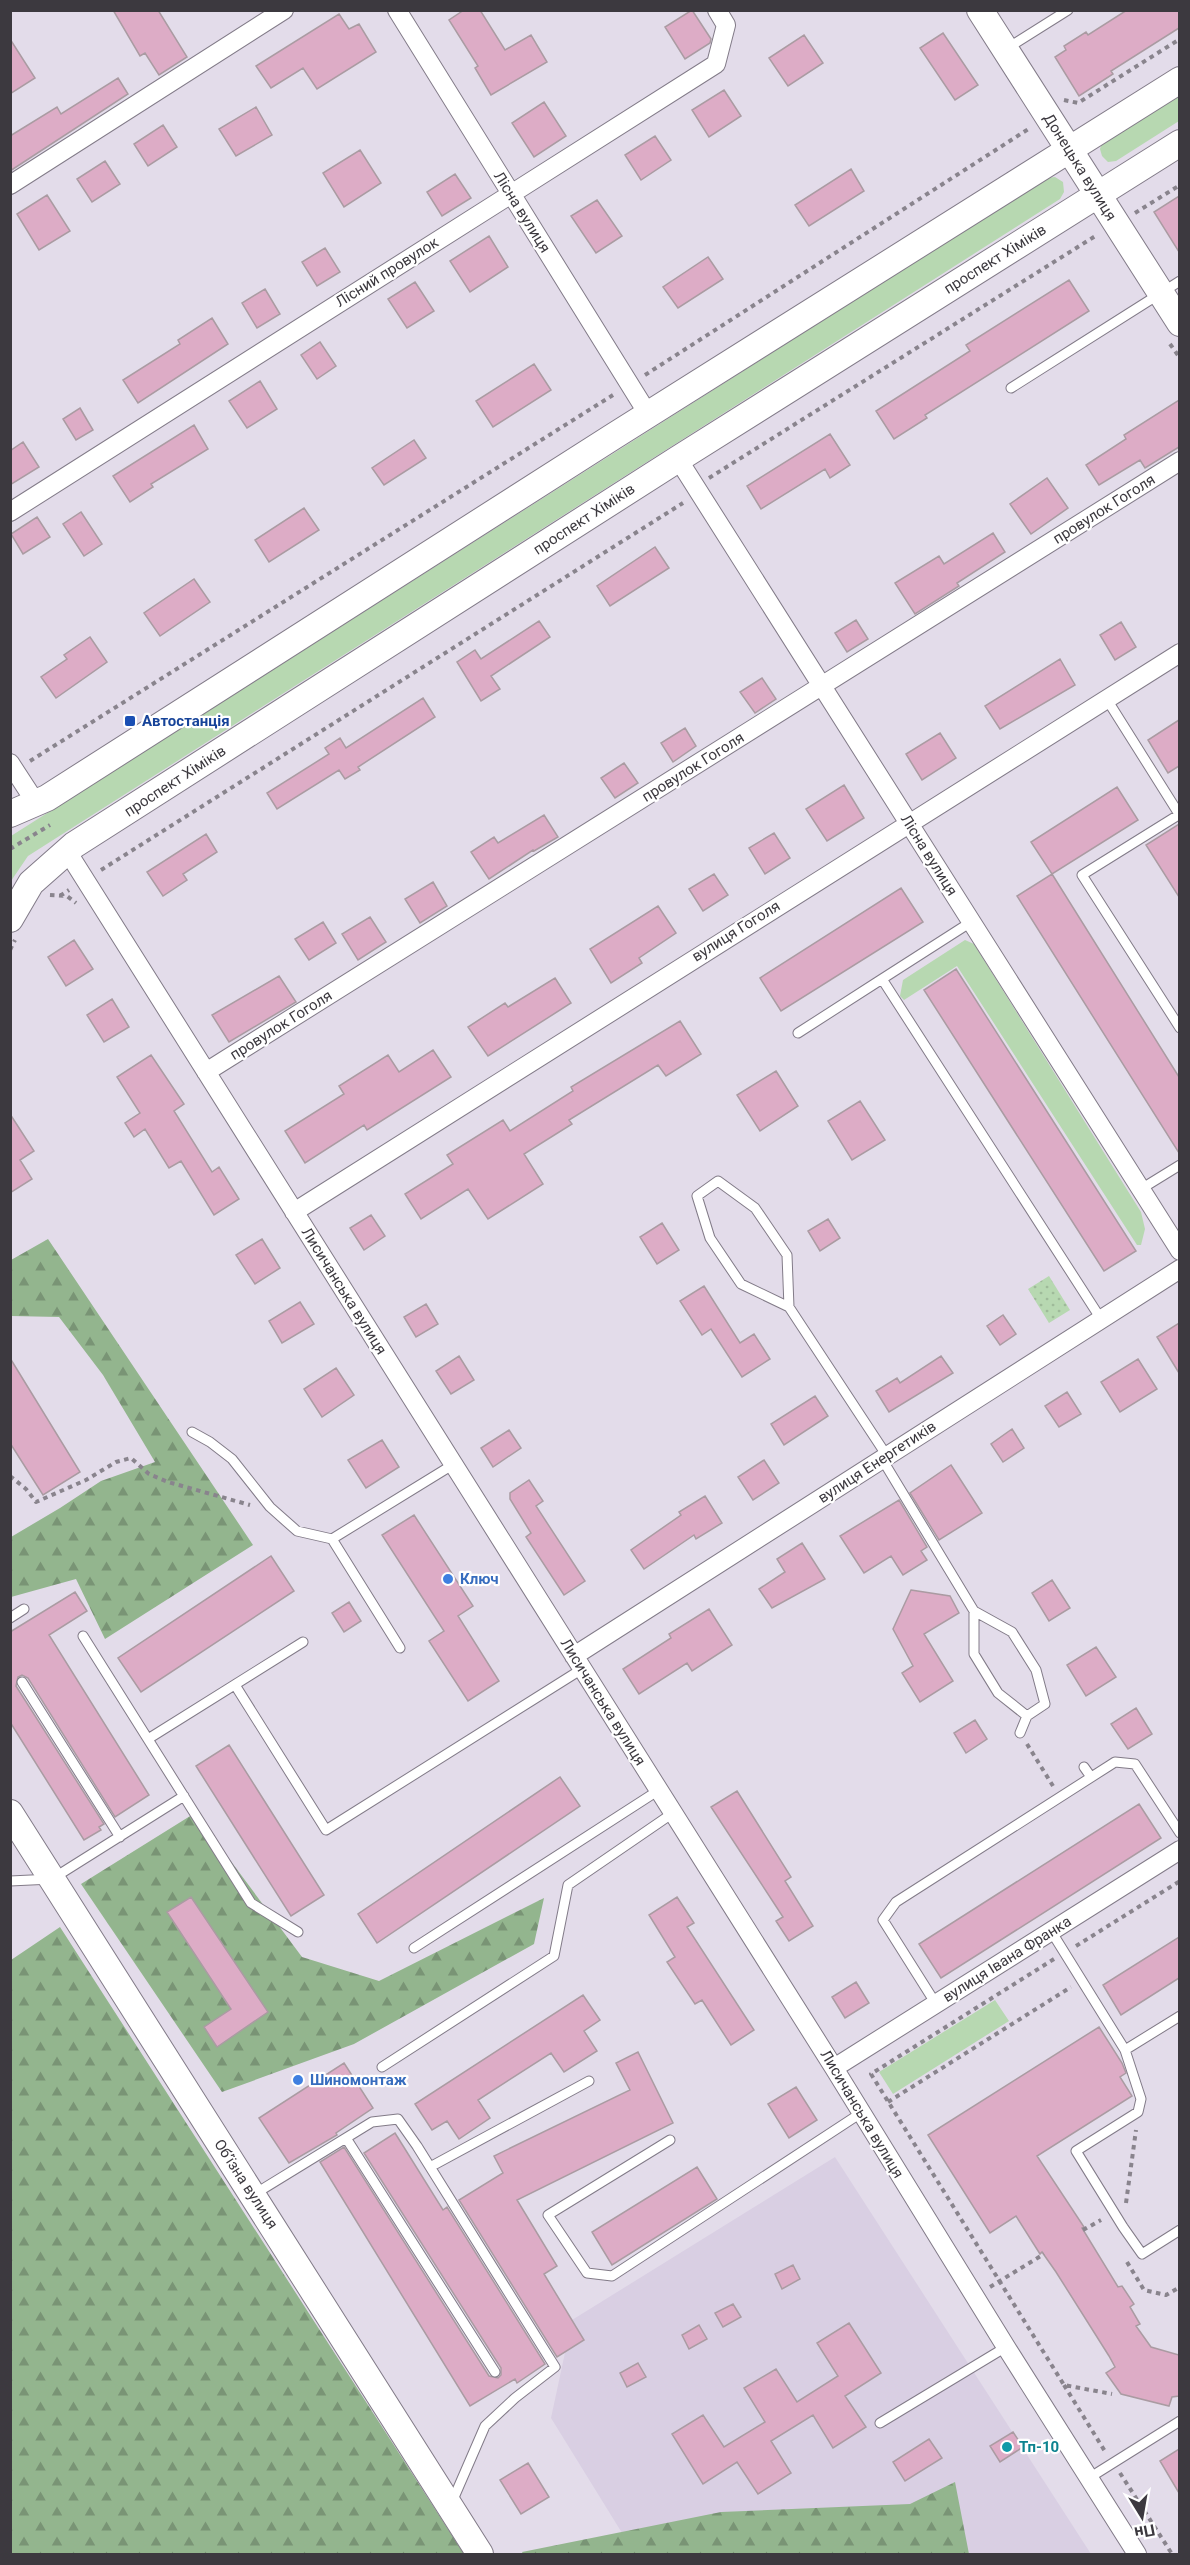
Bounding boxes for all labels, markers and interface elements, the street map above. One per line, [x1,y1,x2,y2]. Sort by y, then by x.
street label: Донецька вулиця [1040,110,1120,224]
street label: Лісна вулиця [490,168,554,256]
street label: проспект Хіміків [940,220,1050,298]
street label: Лісний провулок [332,233,442,311]
street label: провулок Гоголя [1050,470,1158,548]
street label: проспект Хіміків [530,480,638,558]
place label: Автостанція [142,712,230,730]
marker: Автостанція [123,714,137,728]
street label: провулок Гоголя [639,728,747,806]
street label: проспект Хіміків [121,742,229,820]
street label: Лісна вулиця [897,811,961,899]
street label: вулиця Гоголя [689,897,783,965]
street label: провулок Гоголя [227,986,335,1064]
street label: Лисичанська вулиця [298,1224,390,1358]
street label: вулиця Енергетиків [815,1417,939,1507]
place label: Ключ [460,1570,499,1588]
marker: Ключ [441,1572,455,1586]
street label: Лисичанська вулиця [557,1635,649,1769]
street label: вулиця Івана Франка [939,1912,1075,2006]
street label: Лисичанська вулиця [817,2047,907,2181]
place label: Шиномонтаж [310,2071,407,2089]
marker: Шиномонтаж [291,2073,305,2087]
street label: Об’їзна вулиця [210,2136,282,2232]
place label: Тп-10 [1019,2438,1059,2456]
marker: Тп-10 [1000,2440,1014,2454]
north arrow [1112,2487,1172,2547]
text: Пн [1133,2520,1157,2543]

